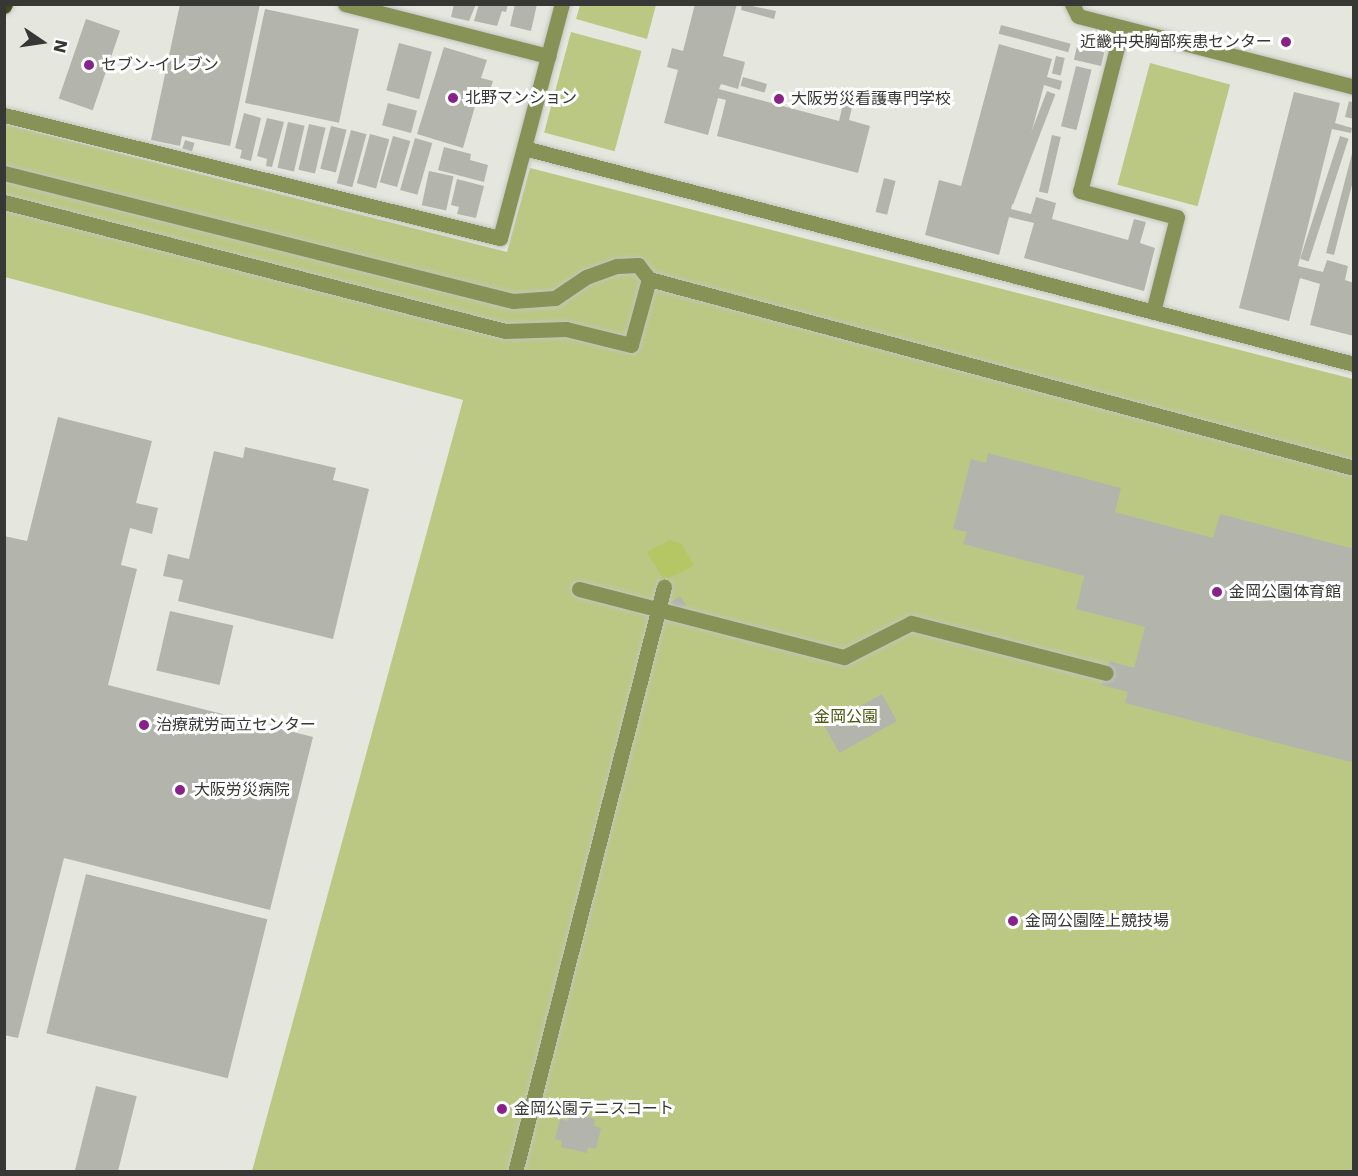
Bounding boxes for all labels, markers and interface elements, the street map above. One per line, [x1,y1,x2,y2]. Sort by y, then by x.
north arrow [12,12,72,72]
place label: 近畿中央胸部疾患センター [1080,32,1272,52]
marker: 近畿中央胸部疾患センター [1277,33,1295,51]
text: N [49,37,71,55]
place label: セブン-イレブン [101,55,219,75]
marker: セブン-イレブン [82,58,96,72]
place label: 北野マンション [465,88,577,108]
place label: 大阪労災看護専門学校 [791,89,951,109]
marker: 北野マンション [446,91,460,105]
marker: 大阪労災看護専門学校 [772,92,786,106]
place label: 金岡公園体育館 [1229,582,1341,602]
marker: 金岡公園体育館 [1210,585,1224,599]
park label: 金岡公園 [814,707,878,727]
place label: 治療就労両立センター [156,715,316,735]
marker: 治療就労両立センター [137,718,151,732]
place label: 大阪労災病院 [194,780,290,800]
marker: 大阪労災病院 [171,781,189,799]
place label: 金岡公園陸上競技場 [1025,911,1169,931]
marker: 金岡公園陸上競技場 [1006,914,1020,928]
place label: 金岡公園テニスコート [514,1099,674,1119]
marker: 金岡公園テニスコート [495,1102,509,1116]

